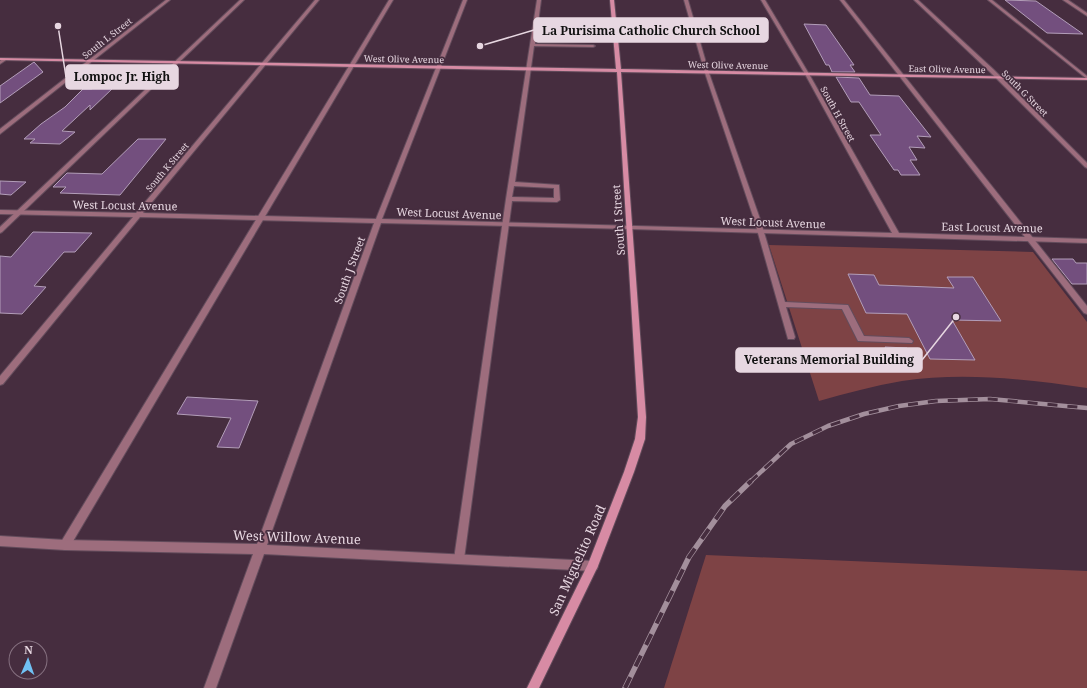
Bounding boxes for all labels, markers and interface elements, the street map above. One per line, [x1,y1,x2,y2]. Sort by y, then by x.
street label: South L Street [79,14,135,62]
callout: La Purisima Catholic Church School [534,18,768,42]
text: La Purisima Catholic Church School [542,22,761,39]
street label: West Olive Avenue [364,52,444,66]
street label: West Olive Avenue [688,58,768,72]
street label: East Olive Avenue [908,62,986,76]
callout: Lompoc Jr. High [66,65,178,89]
street label: South G Street [999,67,1051,119]
text: Lompoc Jr. High [74,68,170,85]
street label: South H Street [817,84,859,144]
street label: South K Street [142,140,192,194]
street label: South I Street [608,184,628,256]
street label: West Locust Avenue [72,197,178,213]
street label: West Locust Avenue [396,204,502,222]
street label: West Locust Avenue [720,213,826,231]
street label: East Locust Avenue [941,219,1043,235]
street label: South J Street [330,234,368,306]
callout: Veterans Memorial Building [736,348,922,372]
text: Veterans Memorial Building [744,351,914,368]
street label: San Miguelito Road [544,502,610,618]
street label: West Willow Avenue [233,526,361,548]
north arrow [8,640,48,680]
text: N [24,642,33,657]

